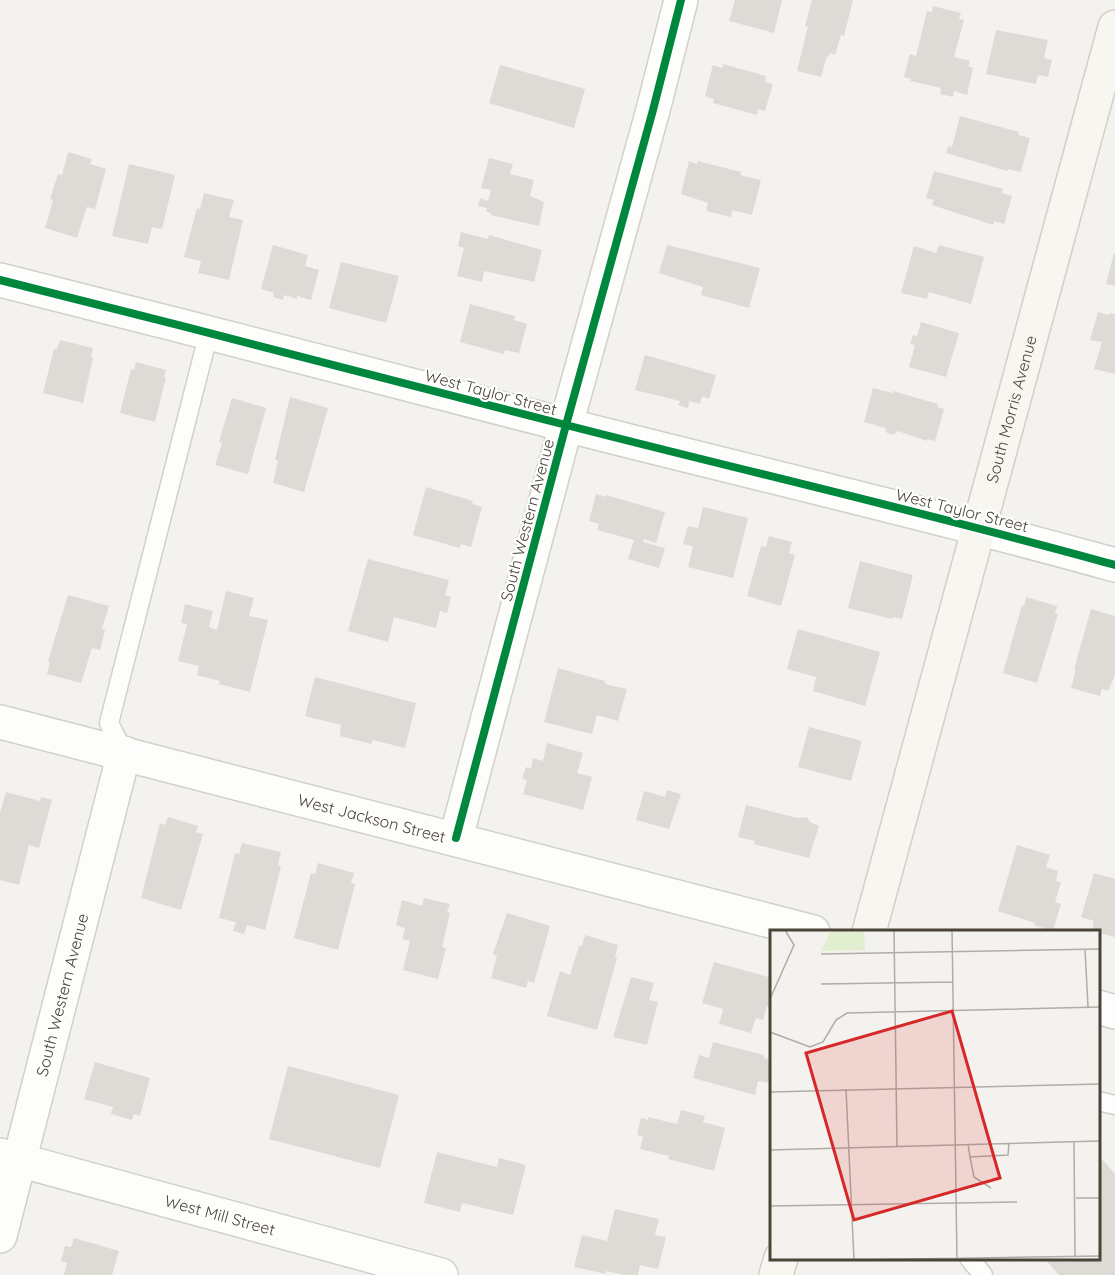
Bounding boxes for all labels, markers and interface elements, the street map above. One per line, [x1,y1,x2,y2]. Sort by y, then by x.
street label: South Morris Avenue [982,333,1041,485]
street label: West Taylor Street [423,365,559,419]
street label: South Western Avenue [496,437,558,603]
street label: West Taylor Street [894,484,1030,536]
street label: West Jackson Street [296,789,448,847]
street label: South Western Avenue [31,911,92,1078]
inset map [770,930,1100,1260]
street label: West Mill Street [162,1190,278,1239]

